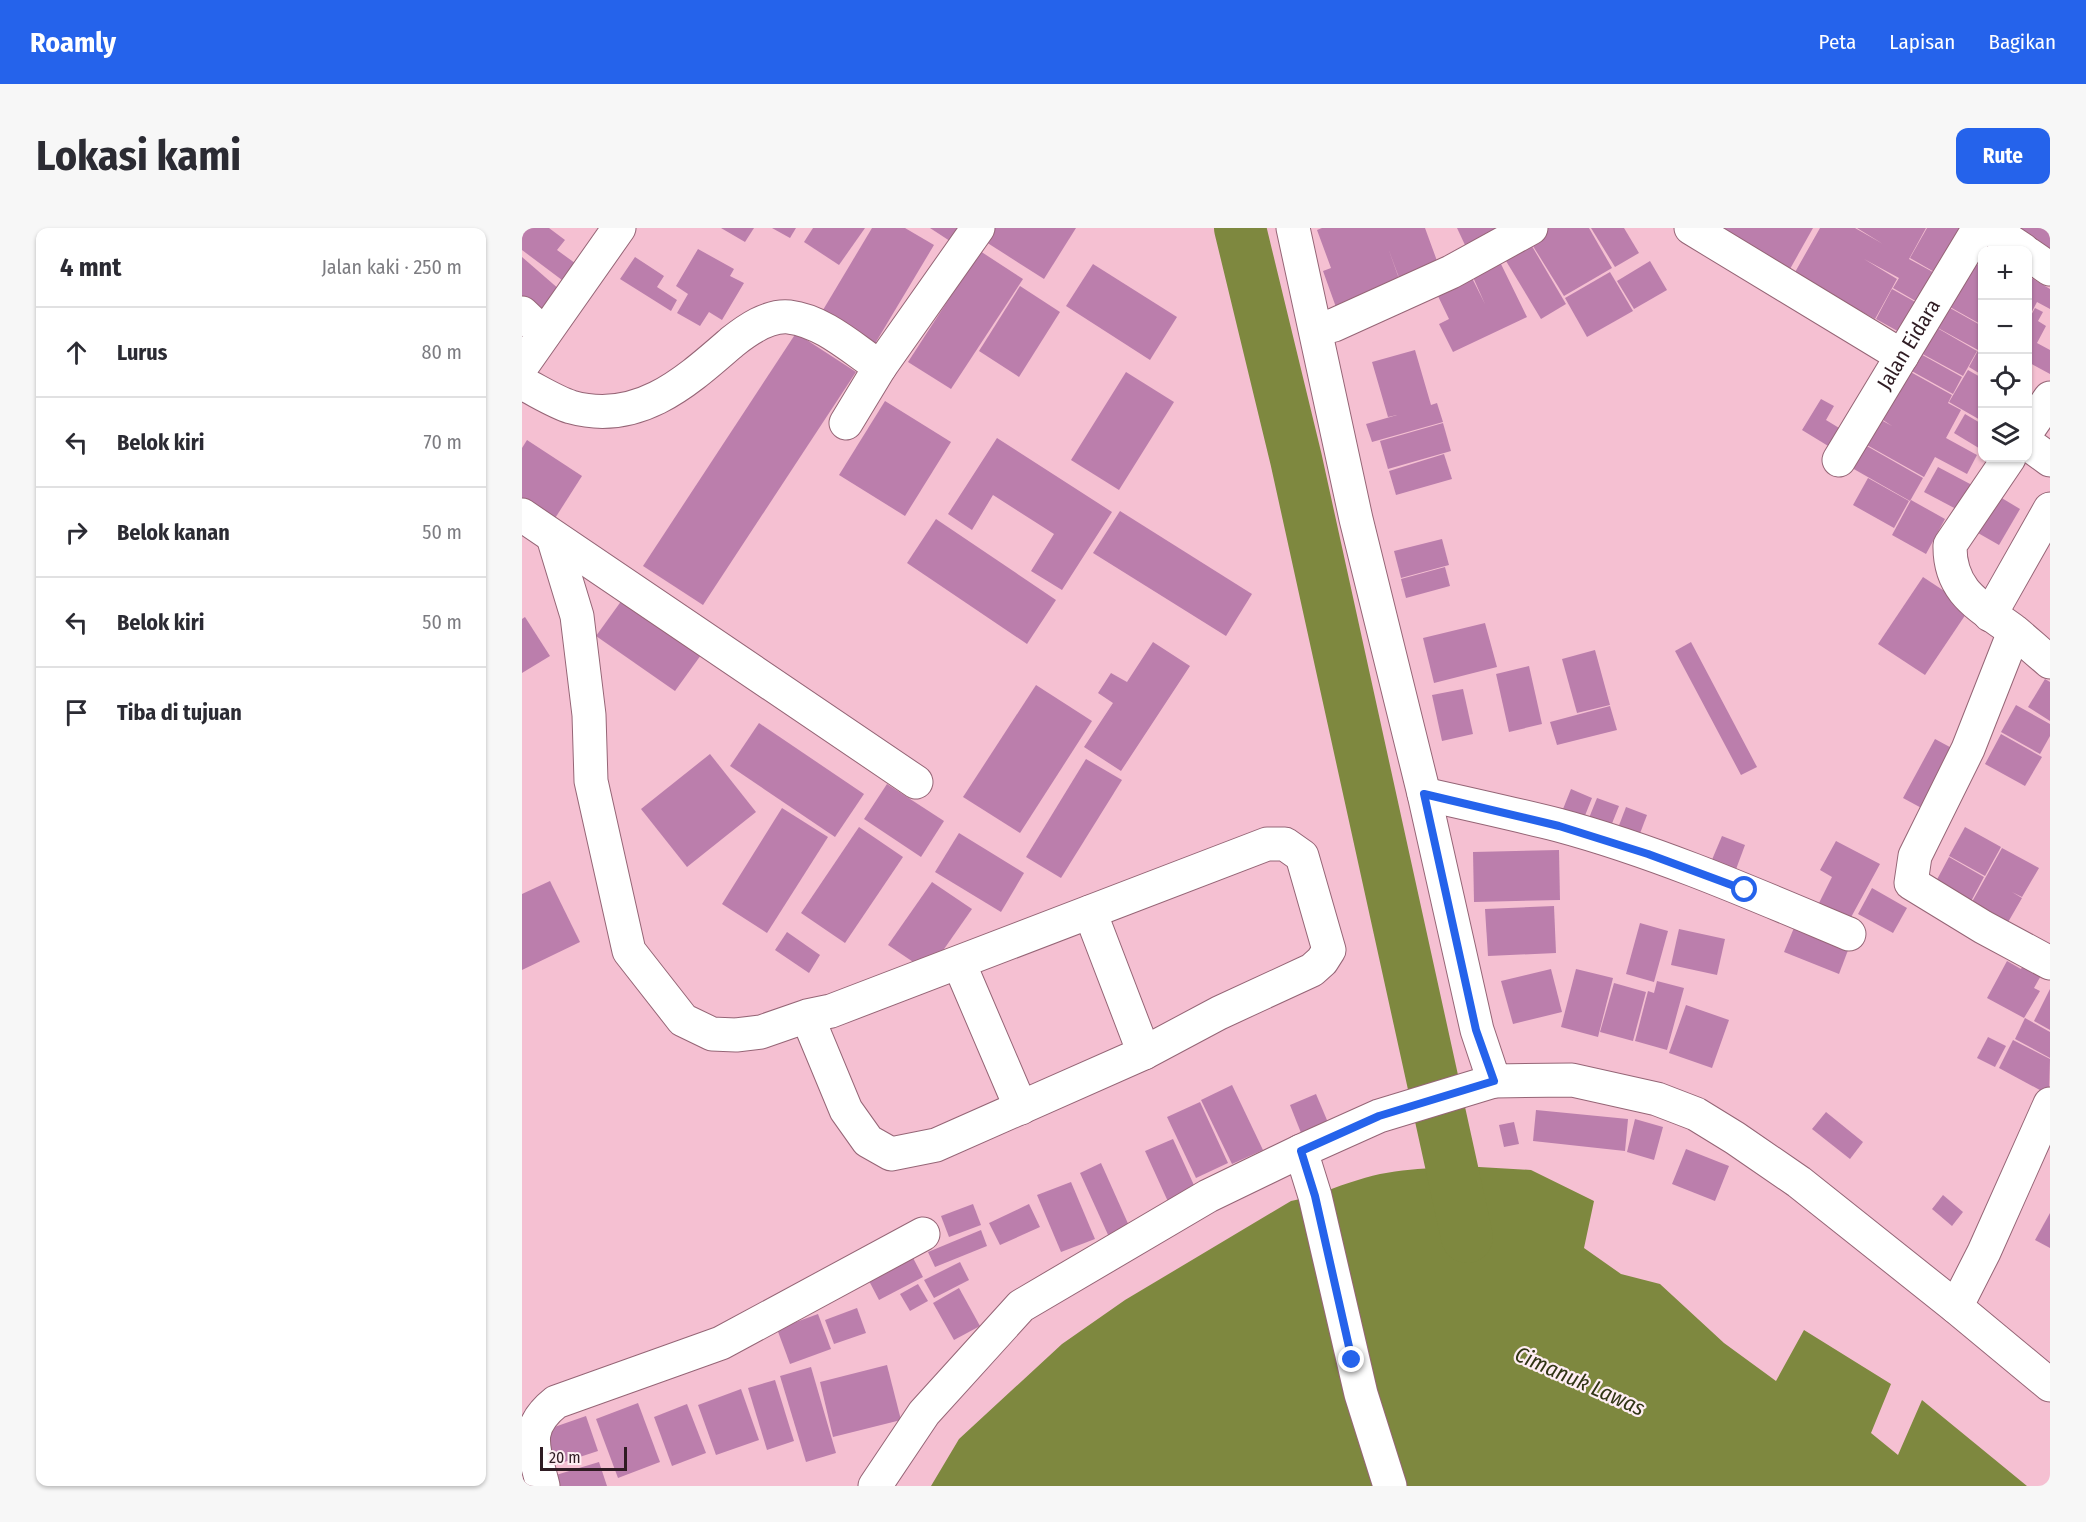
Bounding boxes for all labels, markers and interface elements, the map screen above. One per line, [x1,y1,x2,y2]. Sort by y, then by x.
text: Roamly [30,26,116,59]
text: Peta [1819,29,1856,55]
text: Lapisan [1889,29,1955,55]
text: Bagikan [1988,29,2056,55]
button: Rute [1956,128,2050,184]
text: Lokasi kami [36,131,241,181]
map controls [1978,246,2032,462]
button: + [1978,246,2032,300]
text: 4 mnt [60,252,121,283]
text: Jalan kaki · 250 m [321,255,462,279]
street label: Jalan Eidara [1871,294,1946,394]
button: − [1978,300,2032,354]
icon: ahead [60,336,93,369]
text: Lurus [117,339,167,366]
text: 80 m [422,340,462,364]
button: locate [1978,354,2032,408]
button: layers [1978,408,2032,462]
icon: left [60,426,93,459]
text: Belok kiri [117,429,205,456]
text: 70 m [424,430,462,454]
icon: right [60,516,93,549]
text: Belok kanan [117,519,230,546]
text: 50 m [422,520,462,544]
icon: left [60,606,93,639]
text: Belok kiri [117,609,205,636]
text: 50 m [422,610,462,634]
icon: arrive [60,696,93,729]
text: Tiba di tujuan [117,699,242,726]
route start [1731,876,1757,902]
water label: Cimanuk Lawas [1511,1340,1649,1422]
route end [1338,1346,1364,1372]
scale bar [540,1444,627,1472]
text: 20 m [549,1448,580,1467]

